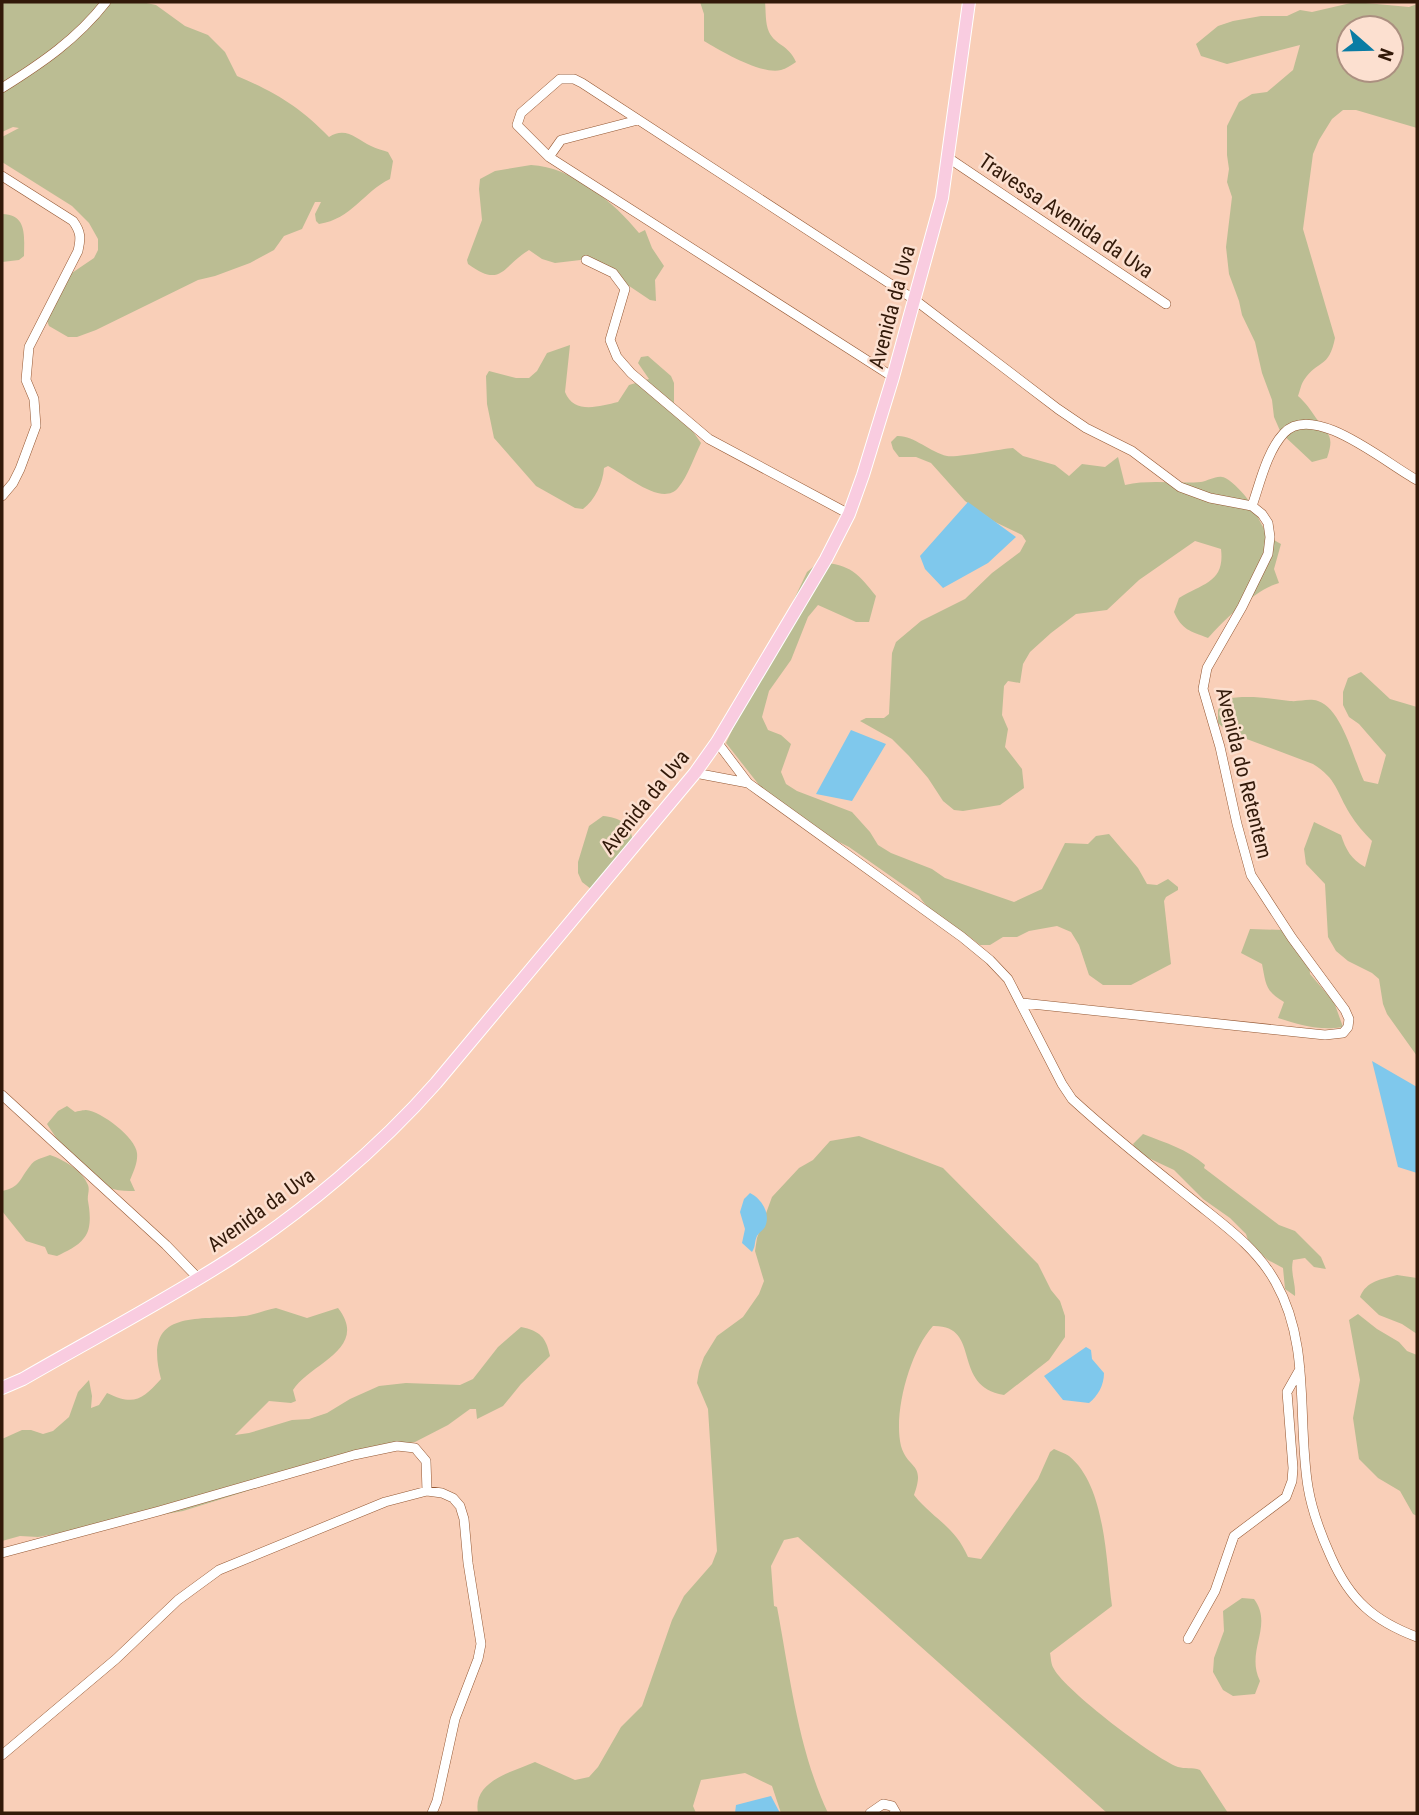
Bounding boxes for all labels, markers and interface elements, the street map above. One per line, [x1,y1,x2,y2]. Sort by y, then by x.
north arrow [1335,14,1405,84]
text: N [1373,45,1398,64]
street label: Travessa Avenida da Uva [974,149,1158,283]
street label: Avenida da Uva [864,243,920,371]
street label: Avenida do Retentem [1211,685,1277,861]
street label: Avenida da Uva [596,745,694,859]
street label: Avenida da Uva [203,1163,319,1257]

